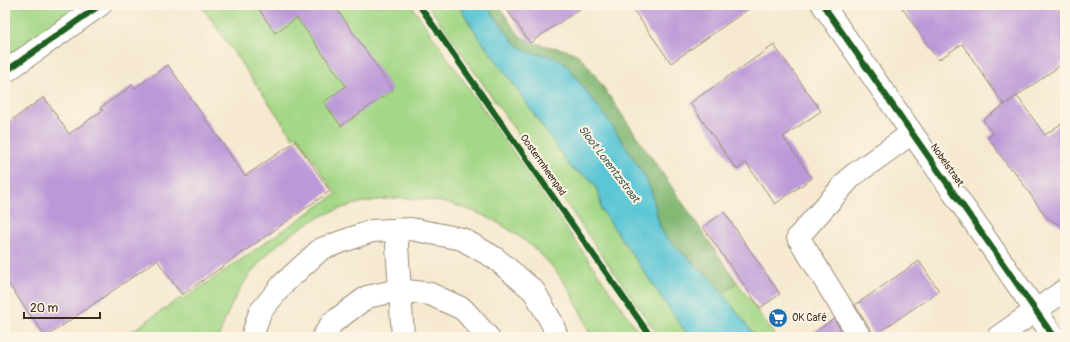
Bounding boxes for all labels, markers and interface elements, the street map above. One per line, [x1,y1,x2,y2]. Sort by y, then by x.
water label: Sloot Lorentzstraat [576,123,643,206]
street label: Oostermheenpad [517,132,569,198]
street label: Nobelstraat [928,141,967,189]
scale bar [24,294,100,320]
text: 20 m [30,301,59,316]
supermarket icon: OK Café [767,307,789,329]
place label: OK Café [792,312,827,324]

